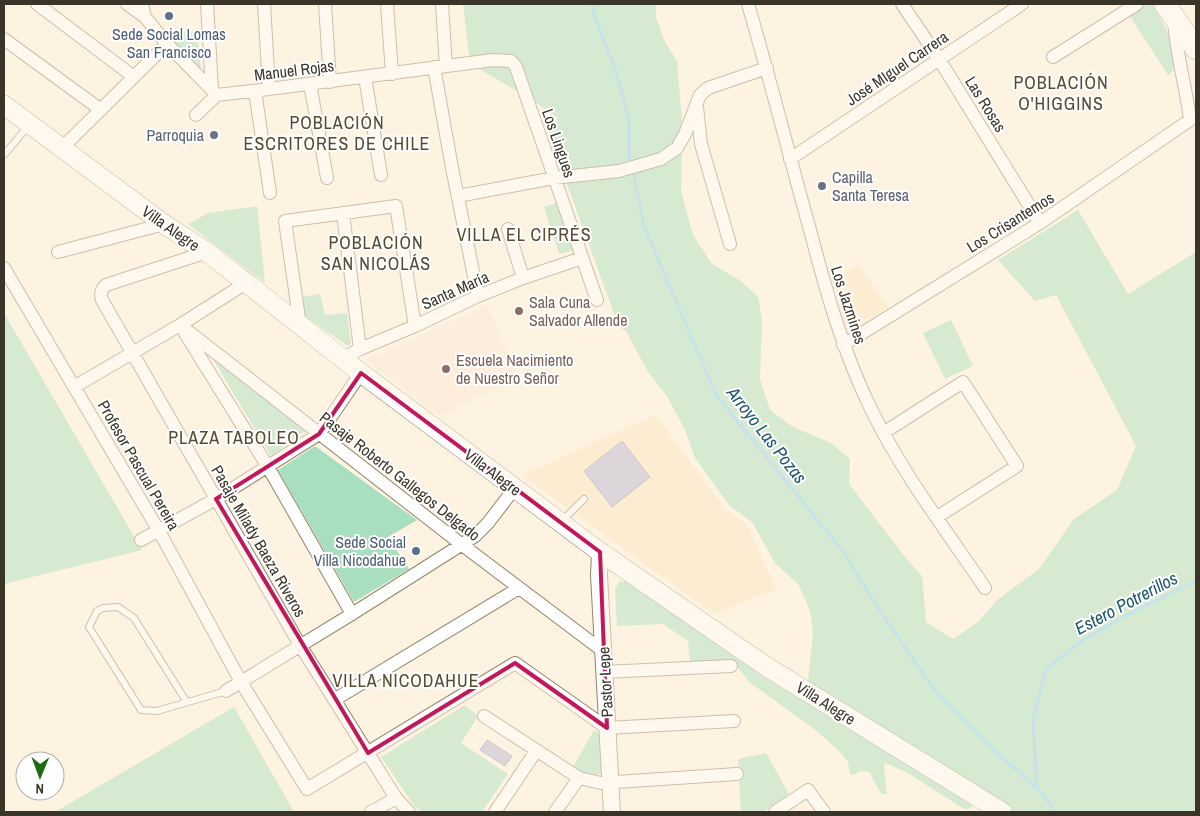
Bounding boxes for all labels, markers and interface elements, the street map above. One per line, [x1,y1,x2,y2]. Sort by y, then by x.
marker: Sede Social Lomas San Francisco [163,10,175,22]
place label: Sede Social Lomas San Francisco [112,23,226,63]
street label: José MIguel Carrera [842,25,953,110]
street label: Manuel Rojas [253,54,335,86]
district label: POBLACIÓN O'HIGGINS [1013,70,1109,116]
street label: Las Rosas [960,72,1012,136]
street label: Los Lingues [537,106,581,180]
district label: POBLACIÓN ESCRITORES DE CHILE [244,110,430,156]
place label: Parroquia [146,124,205,146]
marker: Parroquia [208,129,220,141]
place label: Capilla Santa Teresa [832,166,910,206]
marker: Capilla Santa Teresa [816,180,828,192]
street label: Los Crisantemos [962,186,1058,258]
street label: Villa Alegre [138,200,204,256]
district label: VILLA EL CIPRÉS [456,222,592,247]
district label: POBLACIÓN SAN NICOLÁS [321,230,431,276]
street label: Los Jazmines [826,263,872,347]
street label: Santa María [418,265,493,315]
place label: Sala Cuna Salvador Allende [529,291,627,331]
marker: Sala Cuna Salvador Allende [513,305,525,317]
place label: Escuela Nacimiento de Nuestro Señor [456,349,573,389]
marker: Escuela Nacimiento de Nuestro Señor [440,363,452,375]
water label: Arroyo Las Pozas [721,381,813,489]
street label: Profesor Pascual Pereira [93,396,186,535]
street label: Pasaje Roberto Gallegos Delgado [315,406,485,546]
district label: PLAZA TABOLEO [168,425,300,450]
street label: Villa Alegre [460,443,526,501]
street label: Pasaje Milady Baeza Riveros [206,461,312,621]
place label: Sede Social Villa Nicodahue [314,531,406,571]
marker: Sede Social Villa Nicodahue [410,545,422,557]
water label: Estero Potrerillos [1070,565,1182,641]
street label: Pastor Lepe [592,646,618,718]
district label: VILLA NICODAHUE [332,668,480,693]
street label: Villa Alegre [792,676,860,730]
north arrow [15,751,65,801]
text: N [35,780,44,798]

